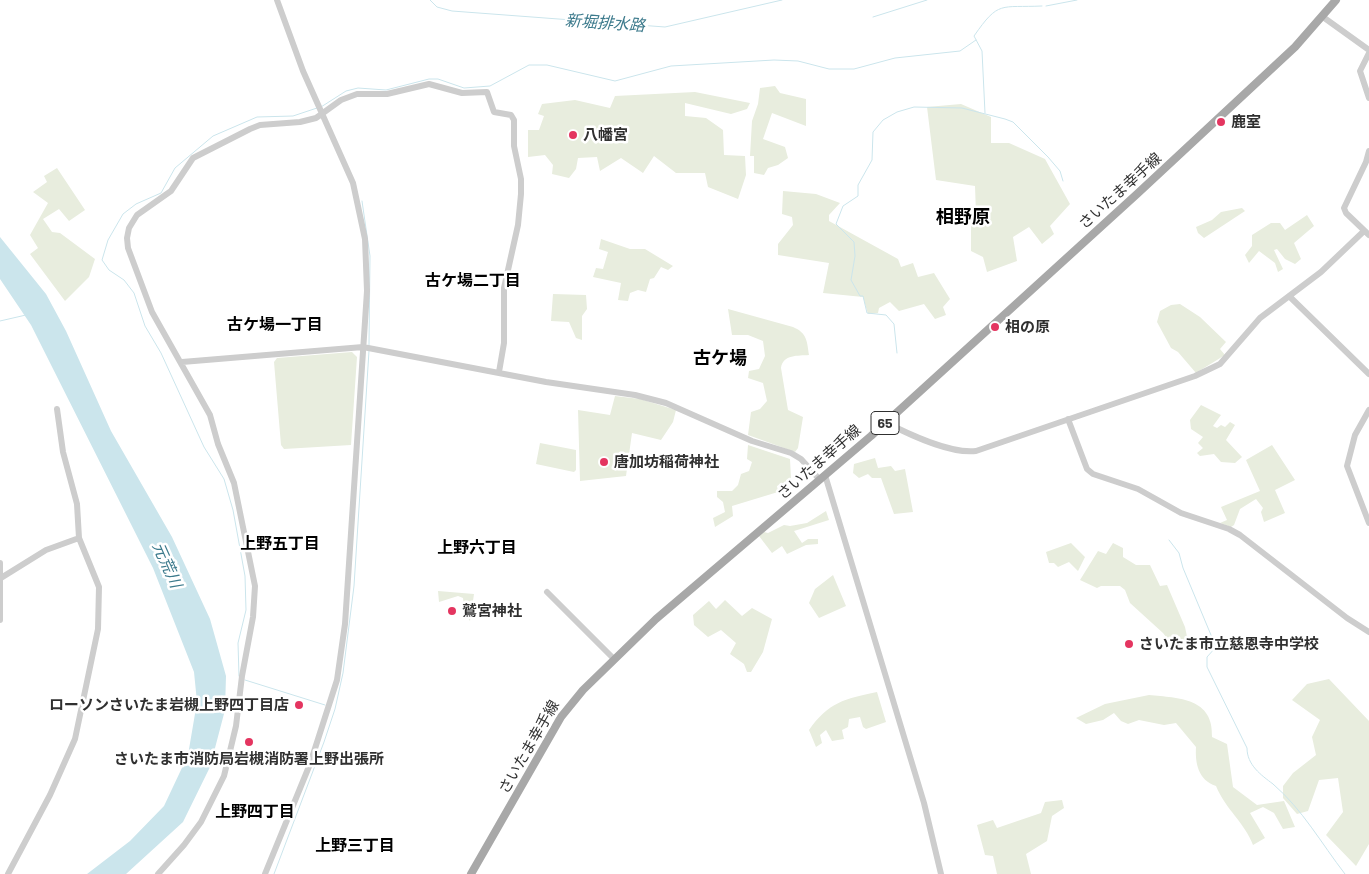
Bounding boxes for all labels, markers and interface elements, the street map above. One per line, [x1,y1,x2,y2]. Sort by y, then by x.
water label: 新堀排水路 [564,11,646,35]
place label: 鹿室 [1231,113,1261,131]
marker: 鹿室 [1215,116,1227,128]
place label: 八幡宮 [583,126,628,144]
marker: 八幡宮 [567,129,579,141]
street label: さいたま幸手線 [1075,149,1165,233]
district label: 相野原 [936,206,990,228]
district label: 古ケ場二丁目 [425,271,521,291]
district label: 古ケ場一丁目 [227,315,323,335]
place label: 相の原 [1005,318,1050,336]
marker: 相の原 [989,321,1001,333]
district label: 古ケ場 [693,347,747,369]
road number: 65 [871,412,899,434]
street label: さいたま幸手線 [773,421,865,503]
place label: 唐加坊稲荷神社 [614,453,719,471]
marker: 唐加坊稲荷神社 [598,456,610,468]
district label: 上野五丁目 [240,534,320,554]
district label: 上野六丁目 [437,538,517,558]
water label: 元荒川 [148,539,186,591]
place label: 鷲宮神社 [462,602,522,620]
marker: 鷲宮神社 [446,605,458,617]
place label: さいたま市立慈恩寺中学校 [1139,635,1319,653]
marker: さいたま市立慈恩寺中学校 [1123,638,1135,650]
place label: ローソンさいたま岩槻上野四丁目店 [49,696,289,714]
street label: さいたま幸手線 [495,697,563,797]
marker: ローソンさいたま岩槻上野四丁目店 [293,699,305,711]
marker: さいたま市消防局岩槻消防署上野出張所 [243,736,255,748]
place label: さいたま市消防局岩槻消防署上野出張所 [114,750,384,768]
district label: 上野四丁目 [215,802,295,822]
district label: 上野三丁目 [315,836,395,856]

